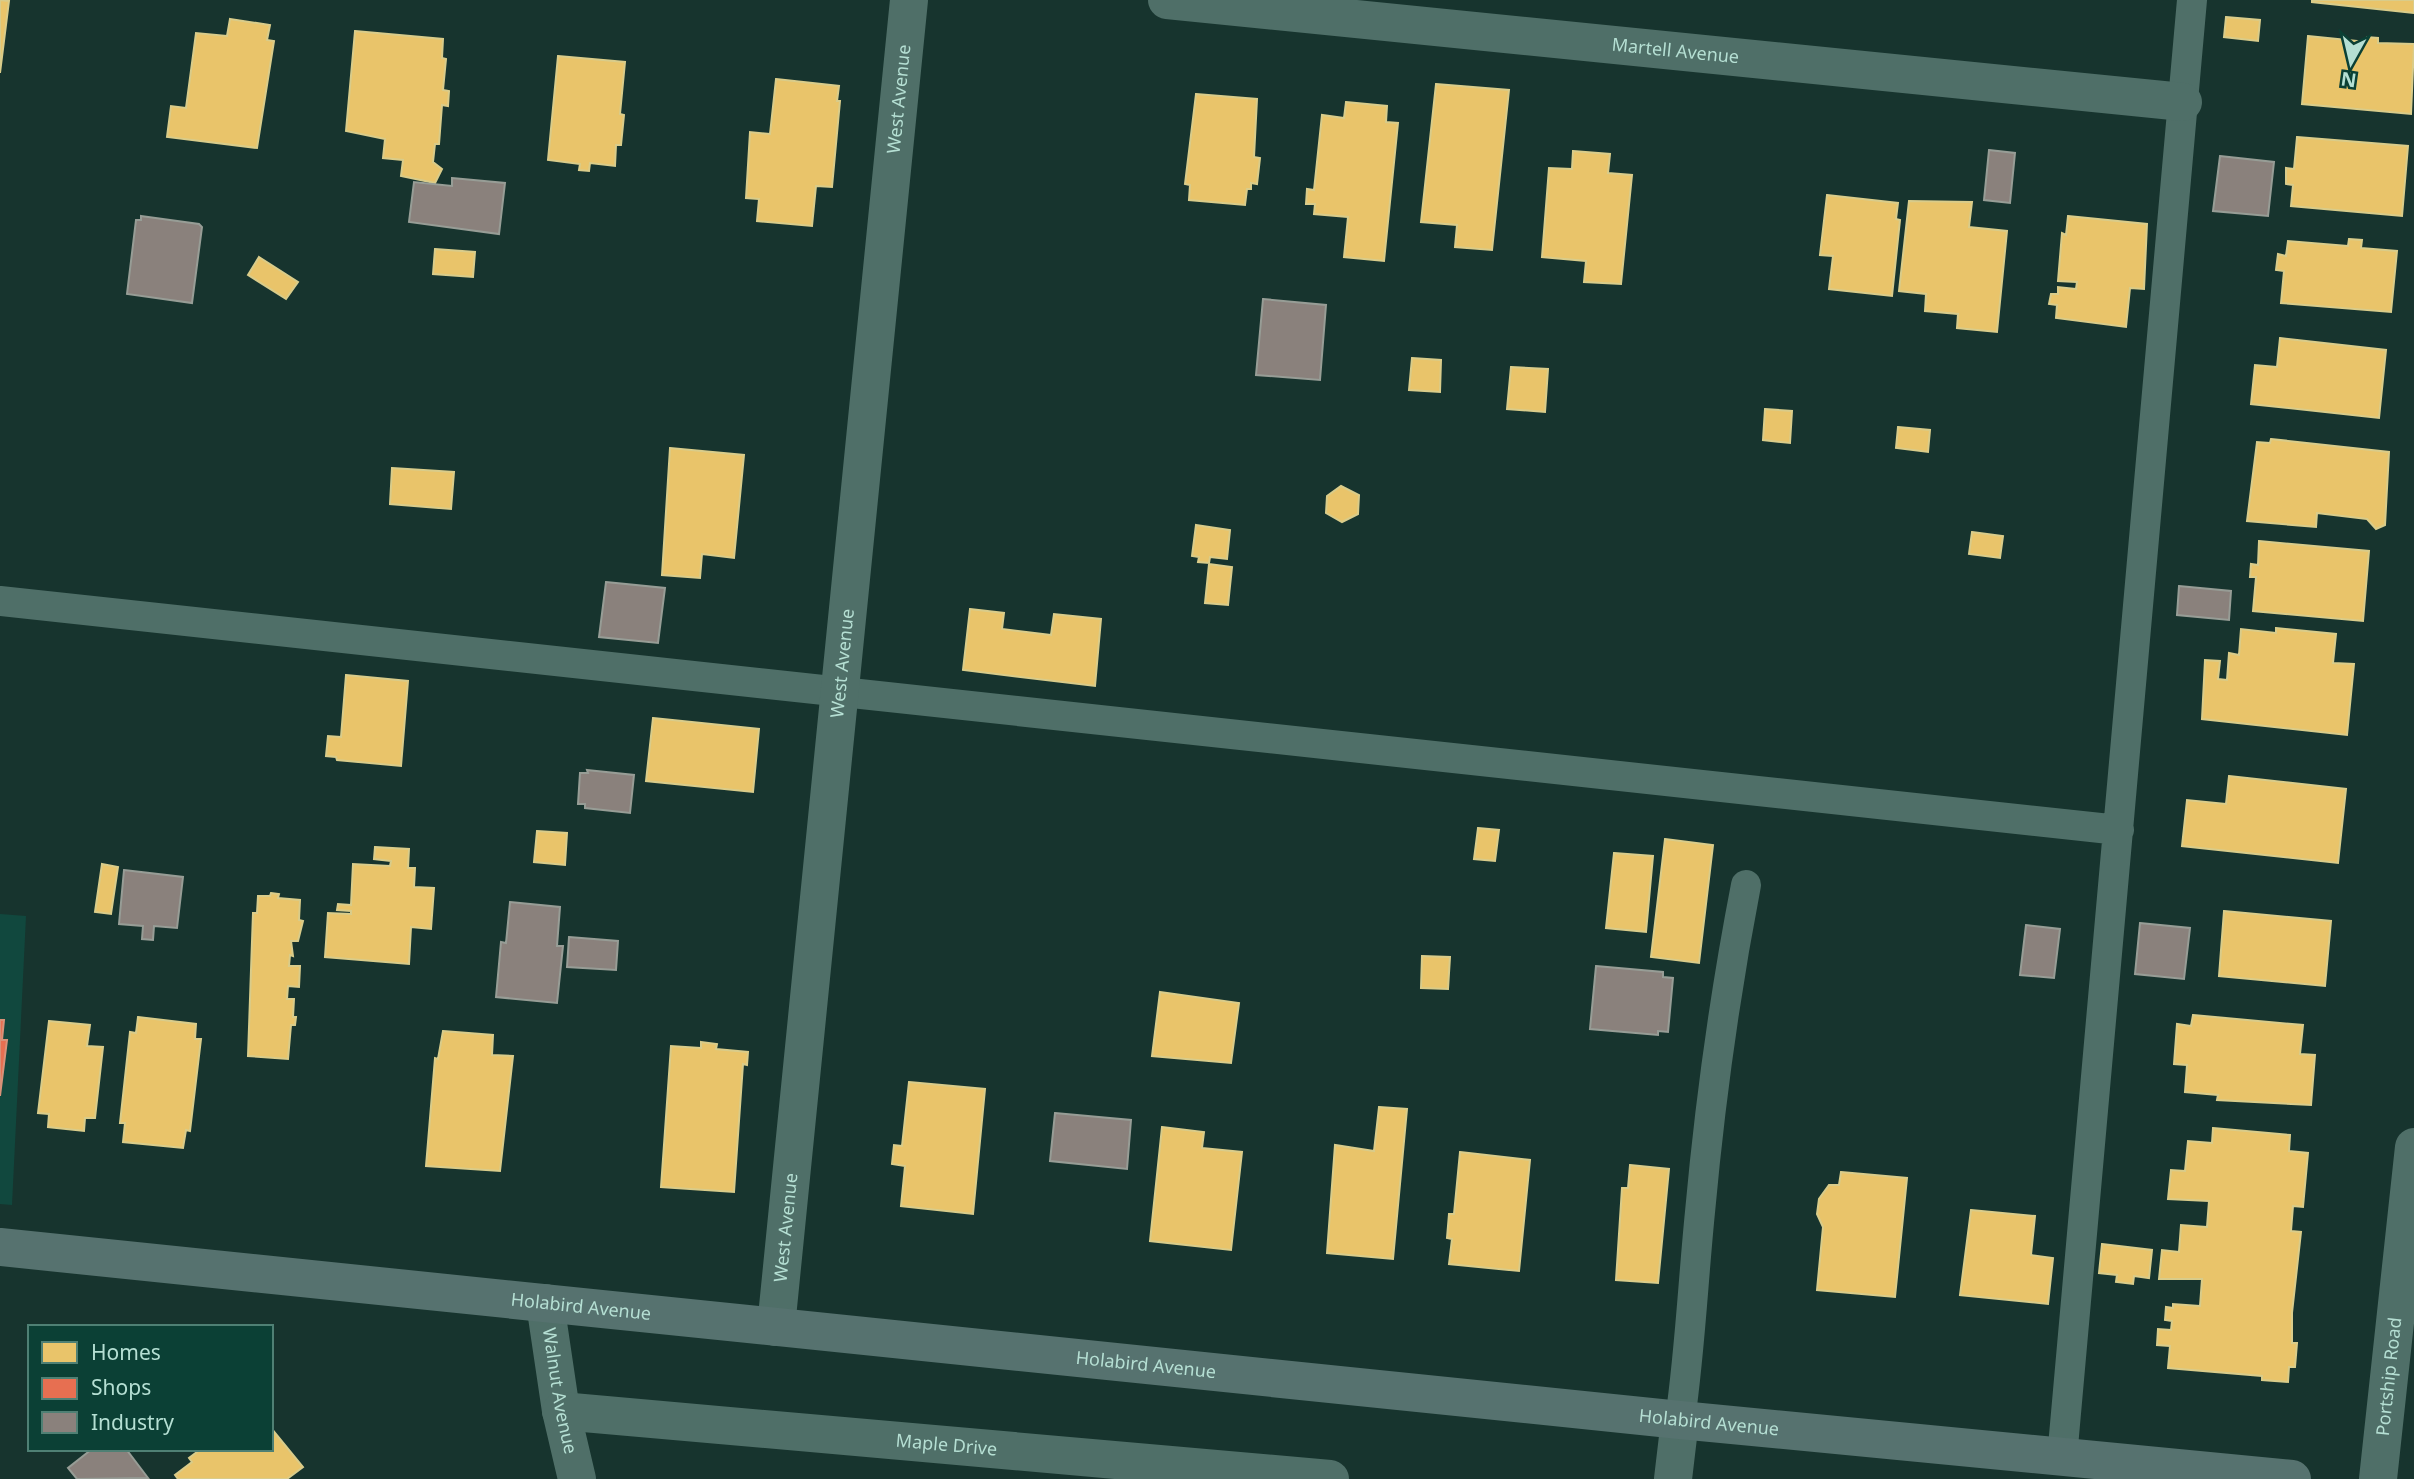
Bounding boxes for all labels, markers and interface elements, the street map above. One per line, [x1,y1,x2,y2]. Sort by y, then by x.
north arrow [2316,28,2386,98]
street label: Martell Avenue [1611,32,1740,68]
street label: West Avenue [881,43,915,155]
text: N [2339,66,2358,94]
street label: West Avenue [824,608,859,719]
street label: West Avenue [768,1172,802,1283]
street label: Holabird Avenue [510,1287,652,1325]
street label: Portship Road [2370,1316,2406,1437]
legend [28,1325,273,1451]
street label: Walnut Avenue [538,1326,584,1456]
text: Homes [91,1338,161,1366]
street label: Holabird Avenue [1075,1345,1217,1383]
text: Shops [91,1373,151,1401]
street label: Holabird Avenue [1638,1403,1780,1440]
text: Industry [91,1408,174,1436]
street label: Maple Drive [895,1428,998,1461]

